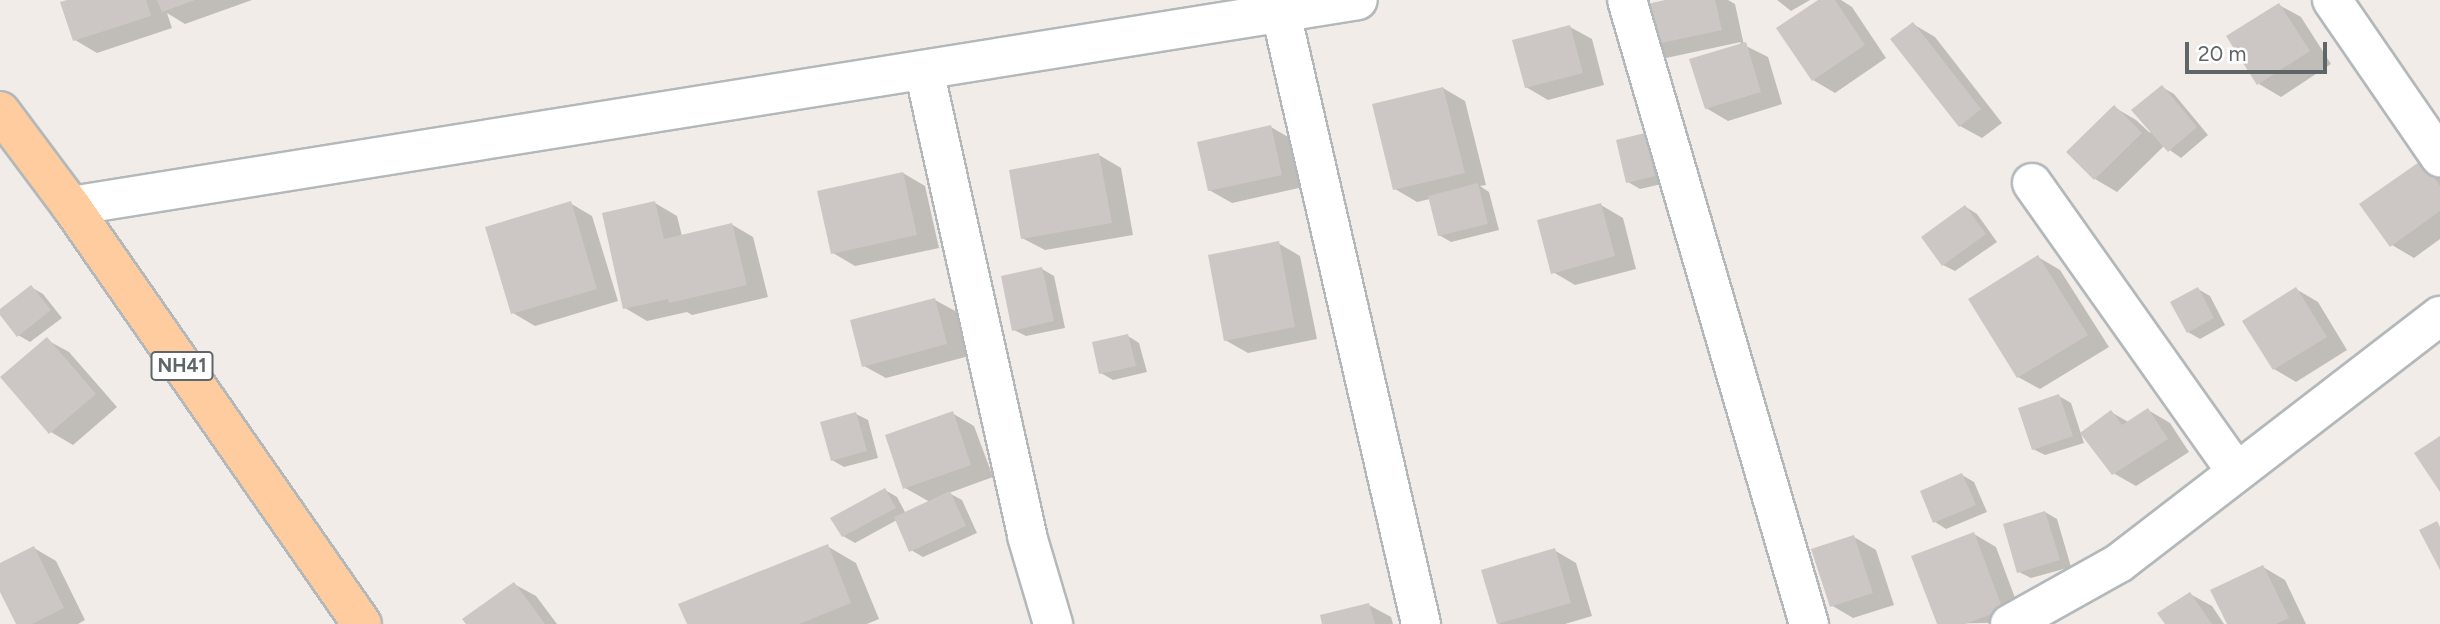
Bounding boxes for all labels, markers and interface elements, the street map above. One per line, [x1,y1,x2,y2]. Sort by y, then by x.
scale bar [2188,28,2330,72]
text: 20 m [2198,41,2246,66]
road number: NH41 [150,350,214,382]

